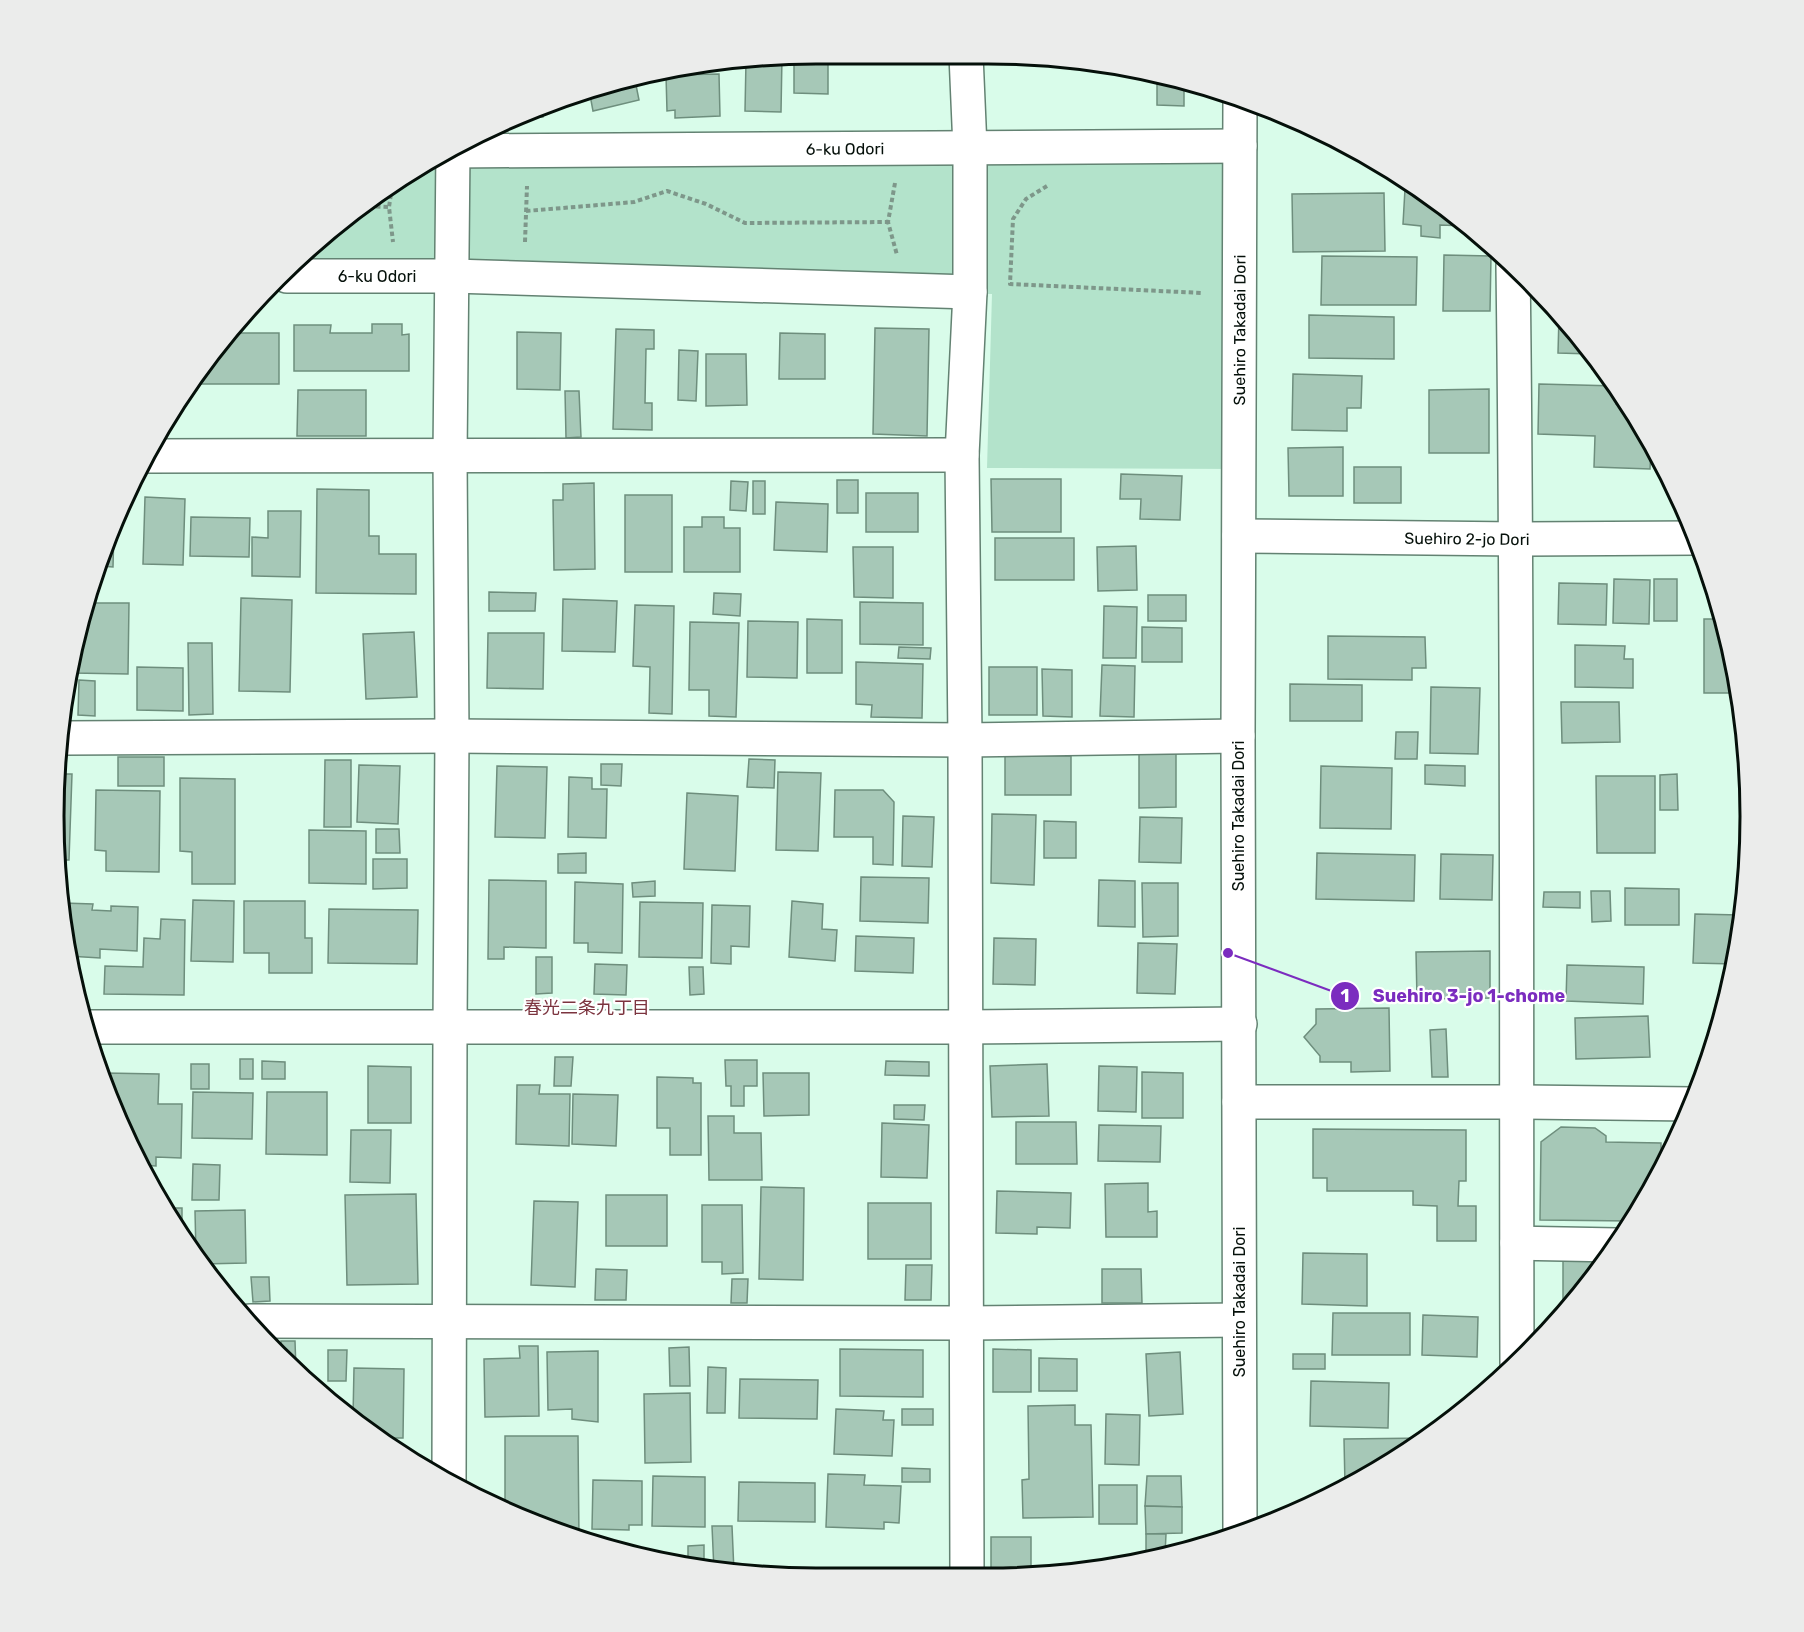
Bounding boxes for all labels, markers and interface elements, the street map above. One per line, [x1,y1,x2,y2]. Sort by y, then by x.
street label: 6-ku Odori [806,139,884,158]
street label: Suehiro Takadai Dori [1230,255,1249,405]
street label: 6-ku Odori [338,267,416,286]
street label: Suehiro 2-jo Dori [1404,528,1530,549]
street label: Suehiro Takadai Dori [1229,741,1248,891]
callout: Suehiro 3-jo 1-chome [1330,978,1577,1014]
text: 1 [1341,985,1349,1007]
text: Suehiro 3-jo 1-chome [1373,985,1566,1007]
district label: 春光二条九丁目 [524,997,650,1019]
street label: Suehiro Takadai Dori [1230,1227,1249,1377]

